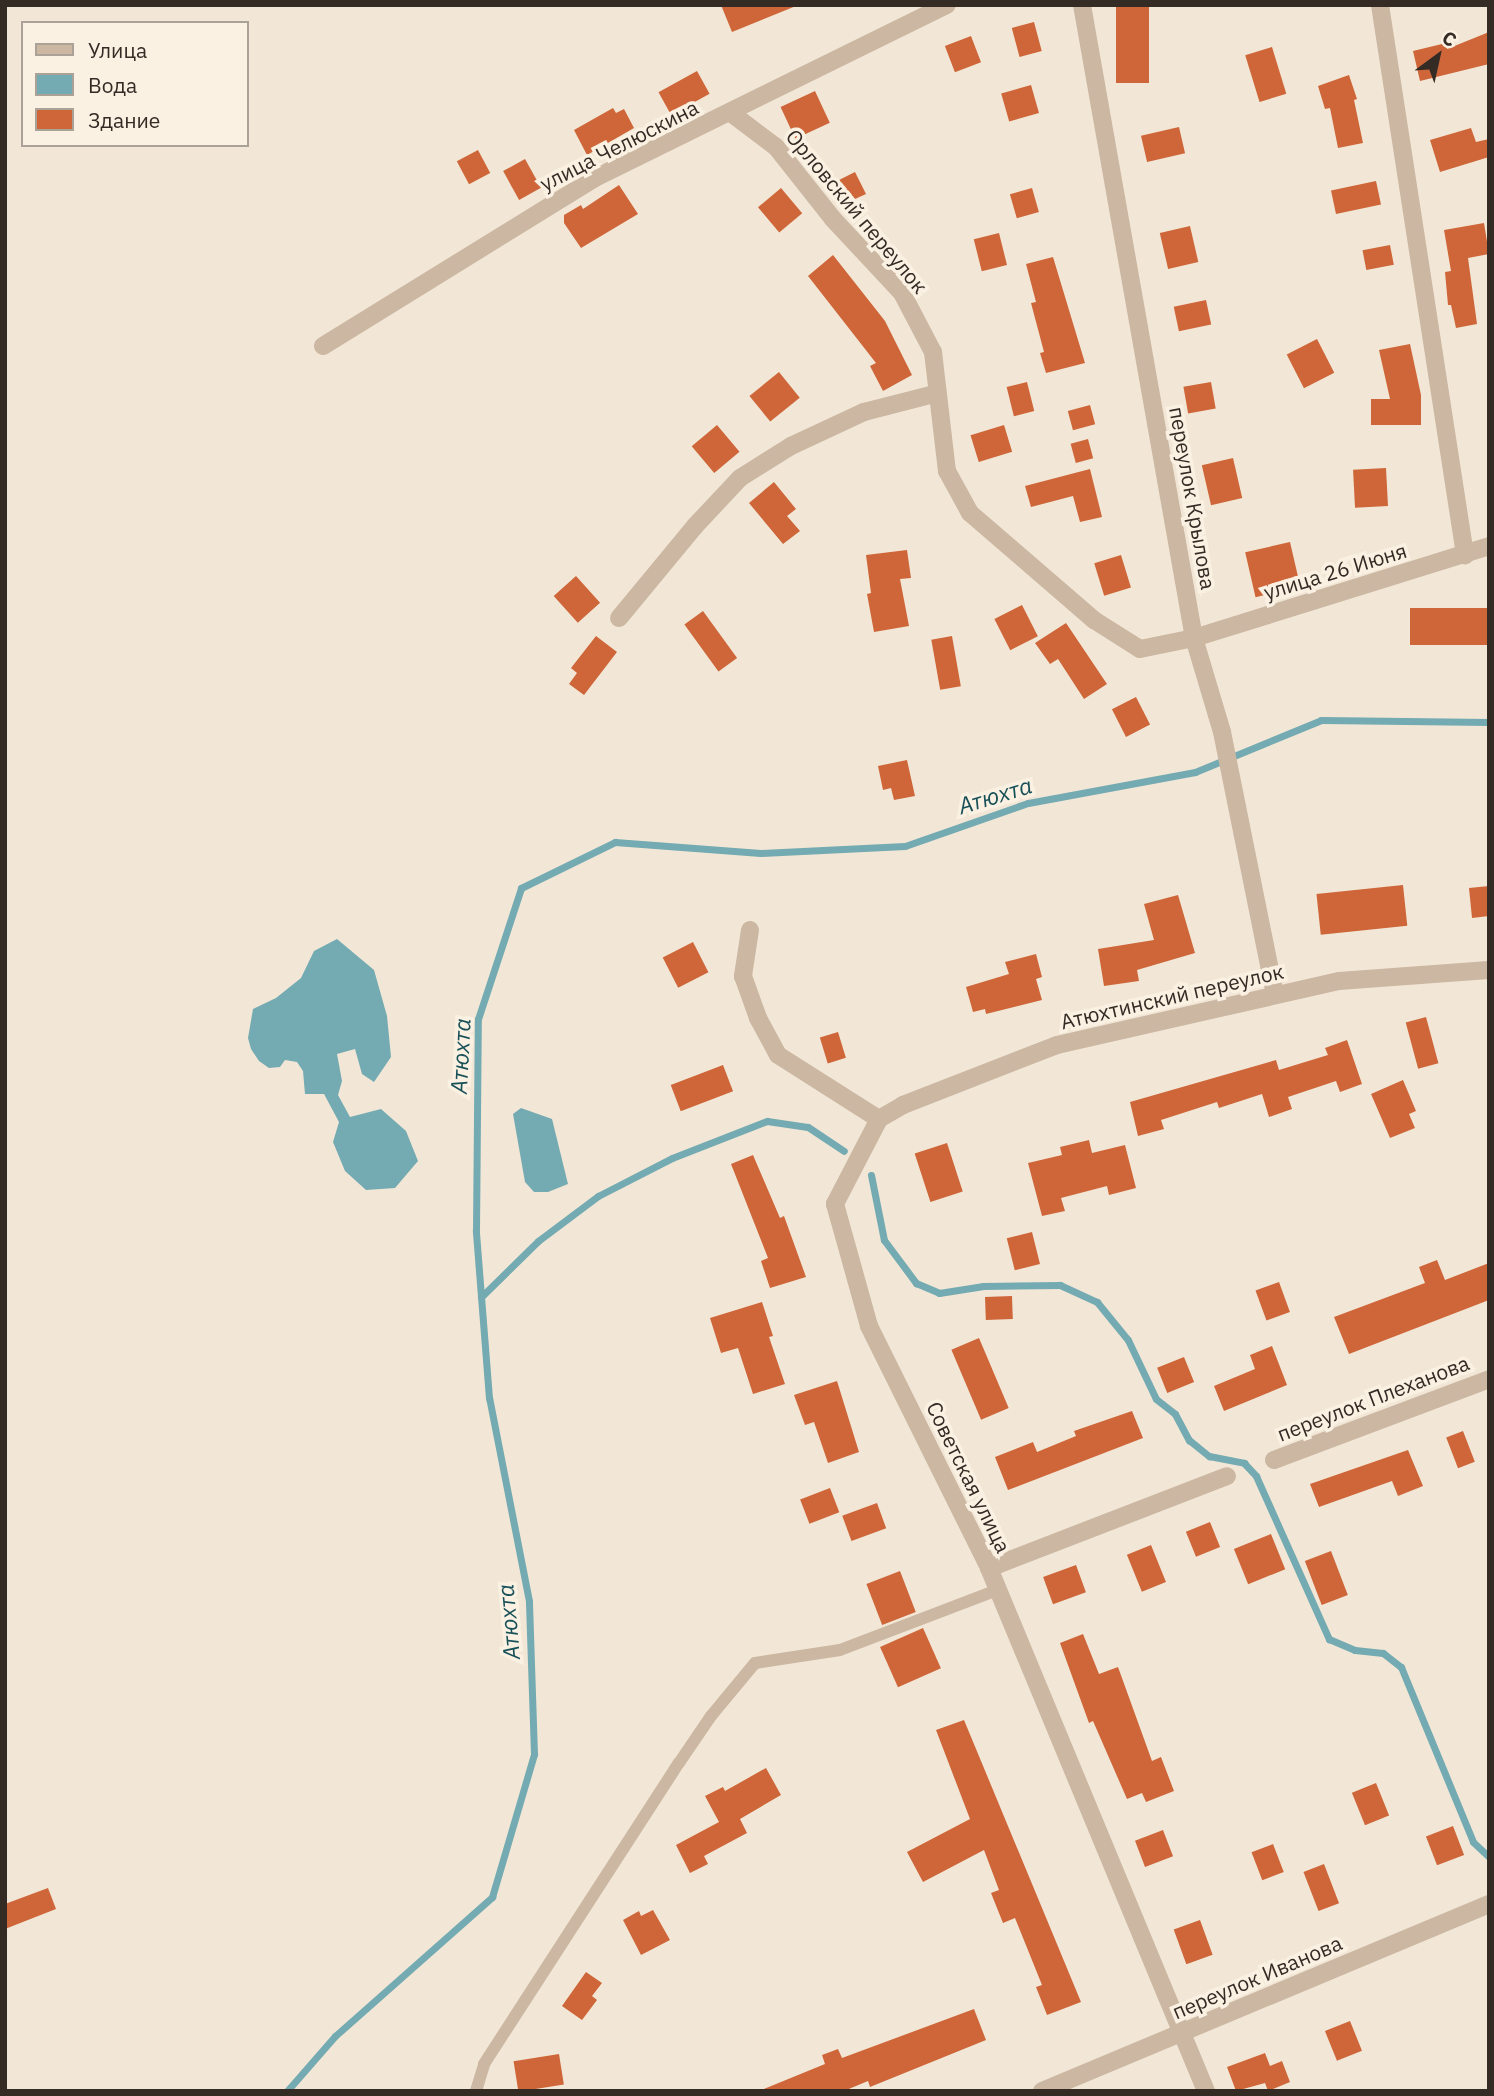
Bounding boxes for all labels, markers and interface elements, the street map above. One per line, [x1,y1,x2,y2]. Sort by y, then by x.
legend [21,21,248,147]
north arrow [1403,21,1473,91]
text: С [1438,25,1461,52]
text: Улица [88,36,147,64]
text: Вода [88,71,137,99]
street label: улица Челюскина [536,94,702,196]
text: Здание [88,106,160,134]
street label: Орловский переулок [781,124,933,298]
street label: переулок Крылова [1165,405,1221,591]
street label: улица 26 Июня [1260,537,1410,605]
water label: Атюхта [955,771,1035,819]
street label: Атюхтинский переулок [1058,958,1286,1034]
water label: Атюхта [444,1017,476,1095]
street label: переулок Плеханова [1273,1350,1473,1446]
street label: Советская улица [922,1397,1016,1557]
water label: Атюхта [491,1583,525,1661]
street label: переулок Иванова [1168,1930,1346,2024]

